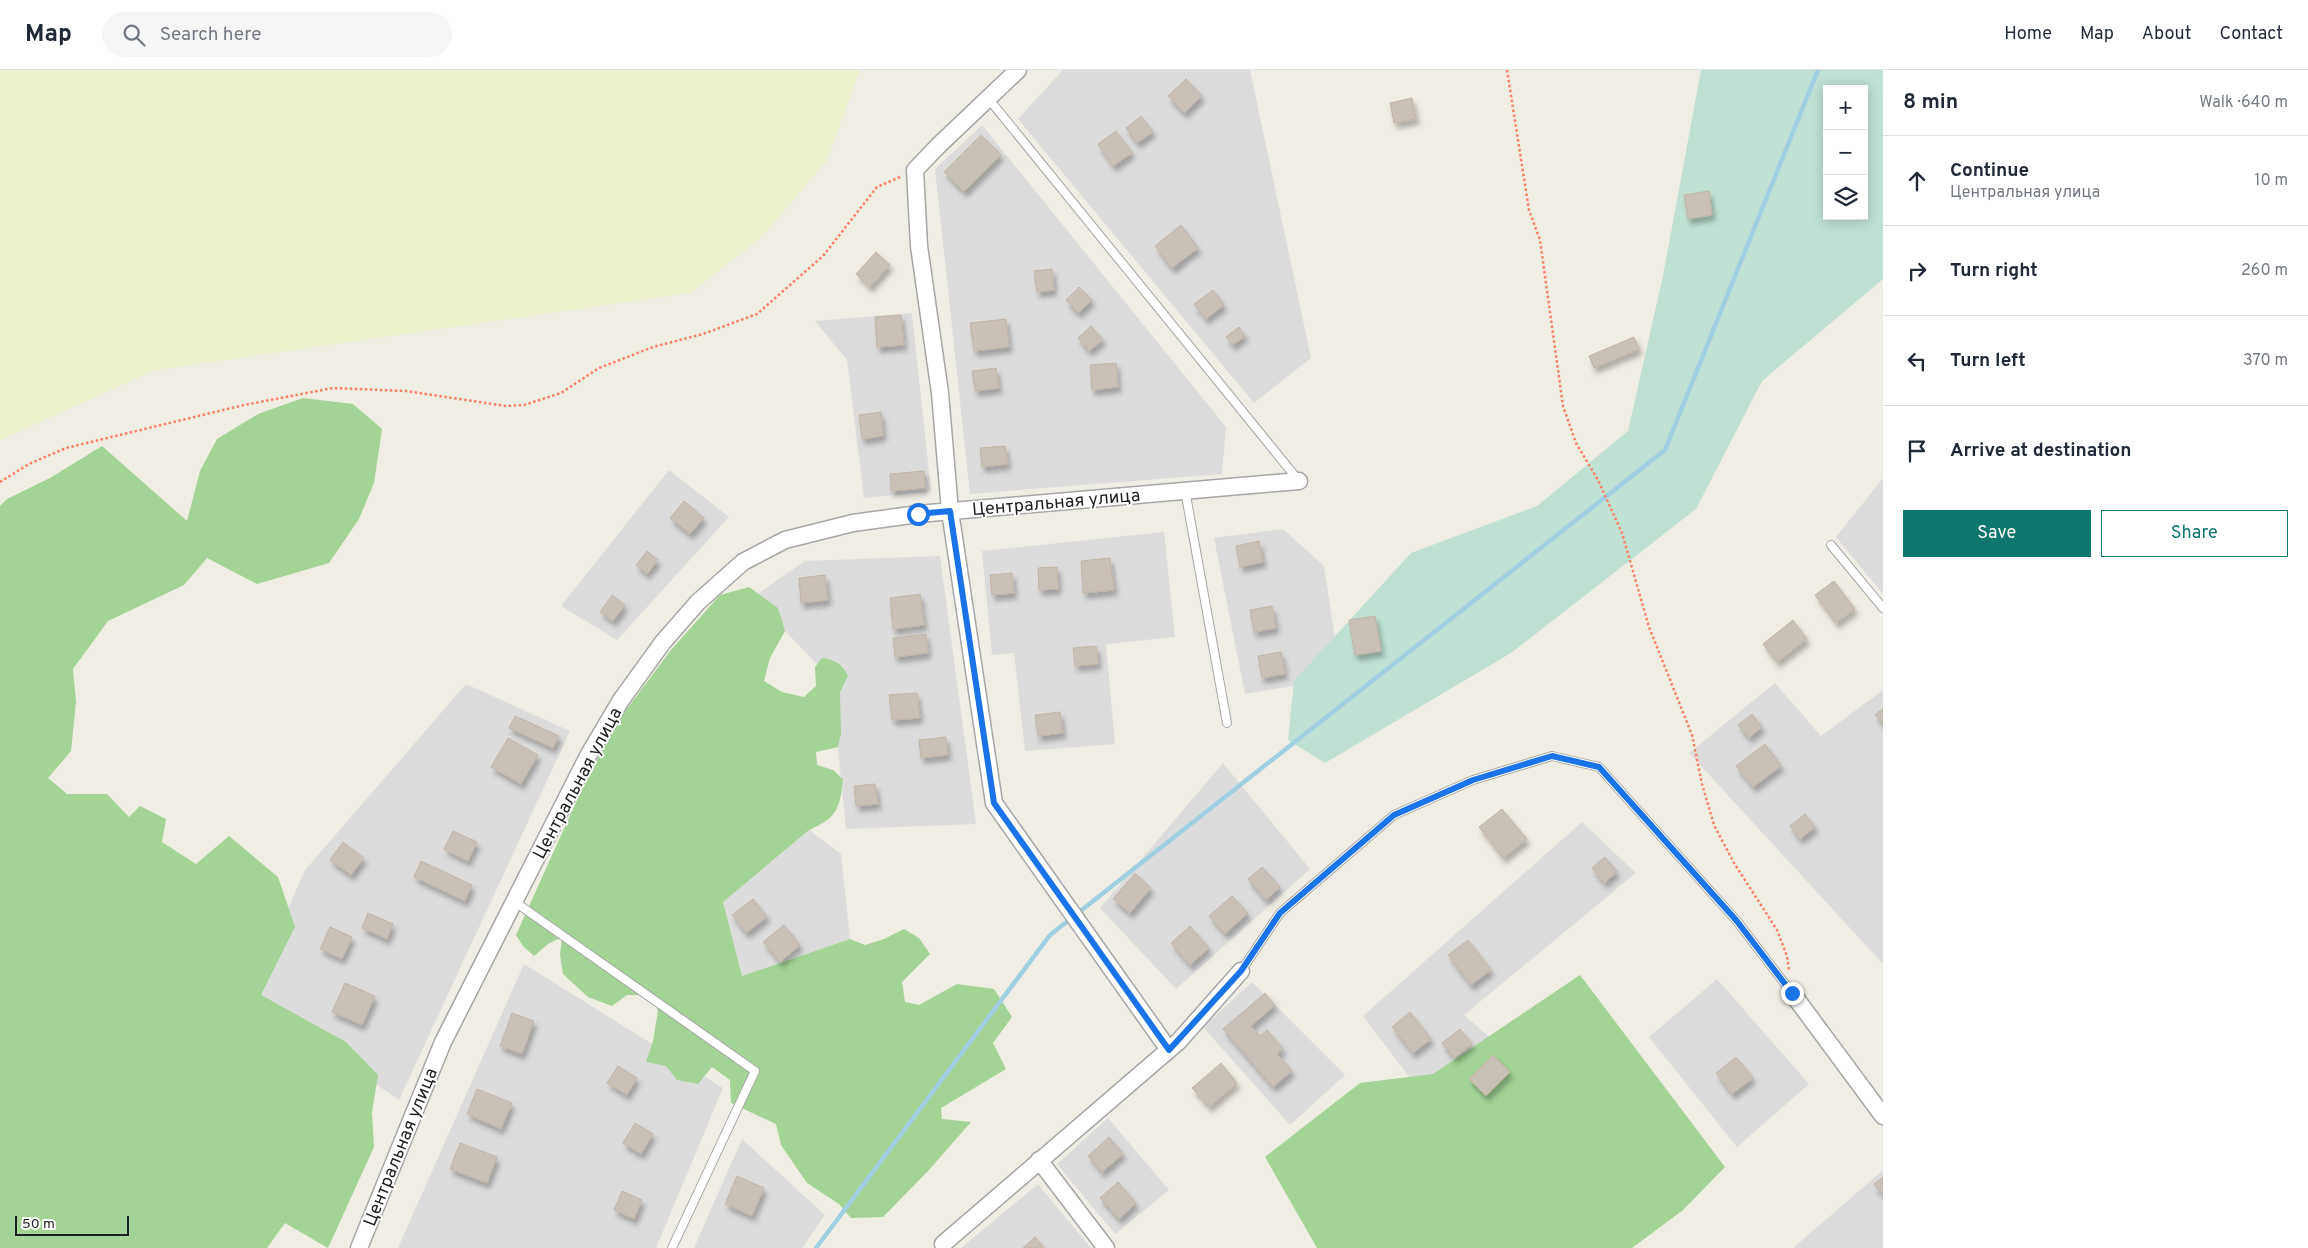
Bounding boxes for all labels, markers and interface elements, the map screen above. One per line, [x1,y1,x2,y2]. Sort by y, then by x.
search box [102,12,452,57]
text: Map [25,20,72,50]
icon: search [120,21,148,49]
text: Search here [160,23,261,47]
text: Home [2004,23,2052,46]
text: Map [2080,23,2114,46]
text: About [2142,23,2191,46]
text: Contact [2219,23,2283,46]
map controls [1823,85,1868,220]
button: + [1823,85,1868,130]
text: 8 min [1903,89,1958,116]
text: Walk · 640 m [2199,93,2288,113]
button: − [1823,130,1868,175]
text: Continue [1950,159,2029,183]
icon: ahead [1903,167,1931,195]
text: 10 m [2254,171,2288,191]
button: layers [1823,175,1868,220]
text: Центральная улица [1950,183,2100,203]
icon: right [1903,257,1931,285]
text: Turn right [1950,259,2038,283]
text: 260 m [2241,261,2288,281]
icon: left [1903,347,1931,375]
text: Turn left [1950,349,2026,373]
text: 370 m [2243,351,2288,371]
icon: arrive [1903,437,1931,465]
text: Arrive at destination [1950,439,2131,463]
street label: Центральная улица [971,485,1141,522]
route start [907,503,930,526]
button: Save [1903,510,2091,557]
button: Share [2101,510,2288,557]
street label: Центральная улица [529,704,628,864]
route end [1781,982,1804,1005]
street label: Центральная улица [359,1065,444,1230]
scale bar [15,1213,129,1236]
text: 50 m [22,1216,55,1233]

